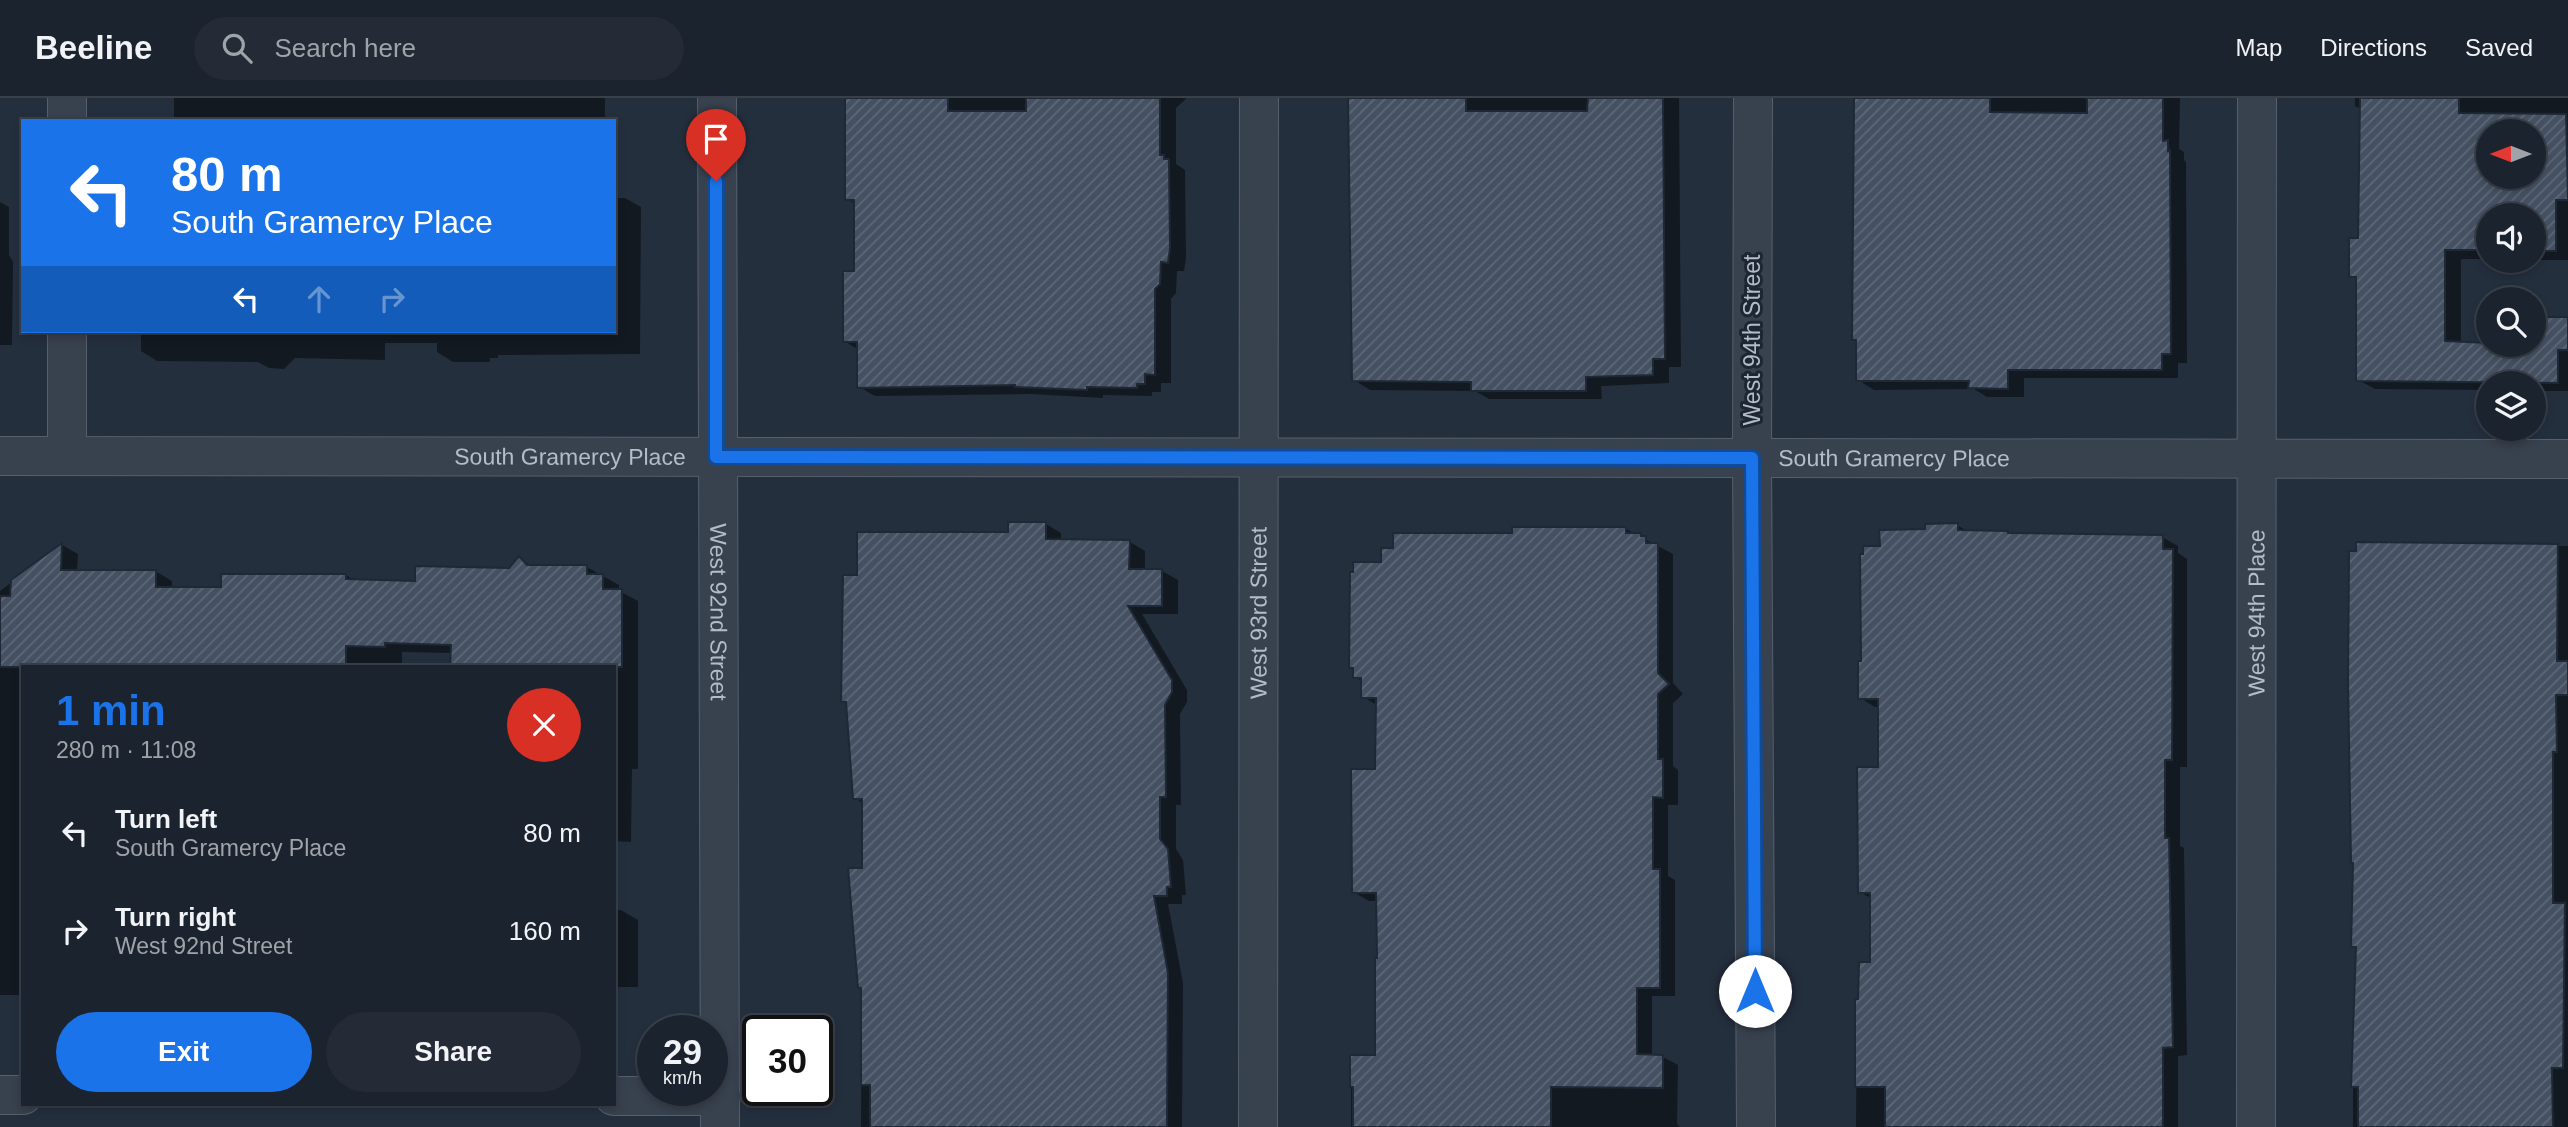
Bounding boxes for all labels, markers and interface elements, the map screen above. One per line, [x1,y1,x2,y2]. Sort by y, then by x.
search box [194,17,684,80]
text: Beeline [35,29,152,66]
icon: search [218,29,256,67]
text: Search here [274,33,416,63]
text: Map [2236,34,2282,61]
text: Directions [2320,34,2427,61]
text: Saved [2465,34,2533,61]
pin [686,109,746,181]
north arrow [2476,119,2546,189]
map controls [2476,119,2546,441]
icon: arrive [697,120,735,158]
icon: left [56,147,147,238]
text: 80 m [171,147,283,201]
button: sound [2476,203,2546,273]
text: South Gramercy Place [171,204,493,240]
street label: West 94th Street [1739,254,1765,425]
icon: left [227,280,265,318]
icon: ahead [300,280,338,318]
icon: right [373,280,411,318]
button: search [2476,287,2546,357]
button: layers [2476,371,2546,441]
street label: South Gramercy Place [454,444,686,470]
street label: South Gramercy Place [1778,445,2010,471]
street label: West 92nd Street [705,523,732,701]
street label: West 93rd Street [1245,526,1272,699]
street label: West 94th Place [2243,529,2270,697]
text: 1 min [56,687,166,734]
button: close [507,688,581,762]
text: 280 m · 11:08 [56,737,196,763]
text: Turn left [115,804,217,834]
icon: left [56,814,94,852]
text: 80 m [523,818,581,848]
text: South Gramercy Place [115,835,346,861]
text: Turn right [115,902,236,932]
icon: right [56,912,94,950]
text: 160 m [509,916,581,946]
text: West 92nd Street [115,933,292,959]
position arrow [1718,954,1792,1028]
button: Exit [56,1012,312,1092]
button: Share [326,1012,581,1092]
speed limit sign: 30 [742,1015,833,1106]
text: 29 [663,1032,702,1071]
text: km/h [663,1068,702,1088]

